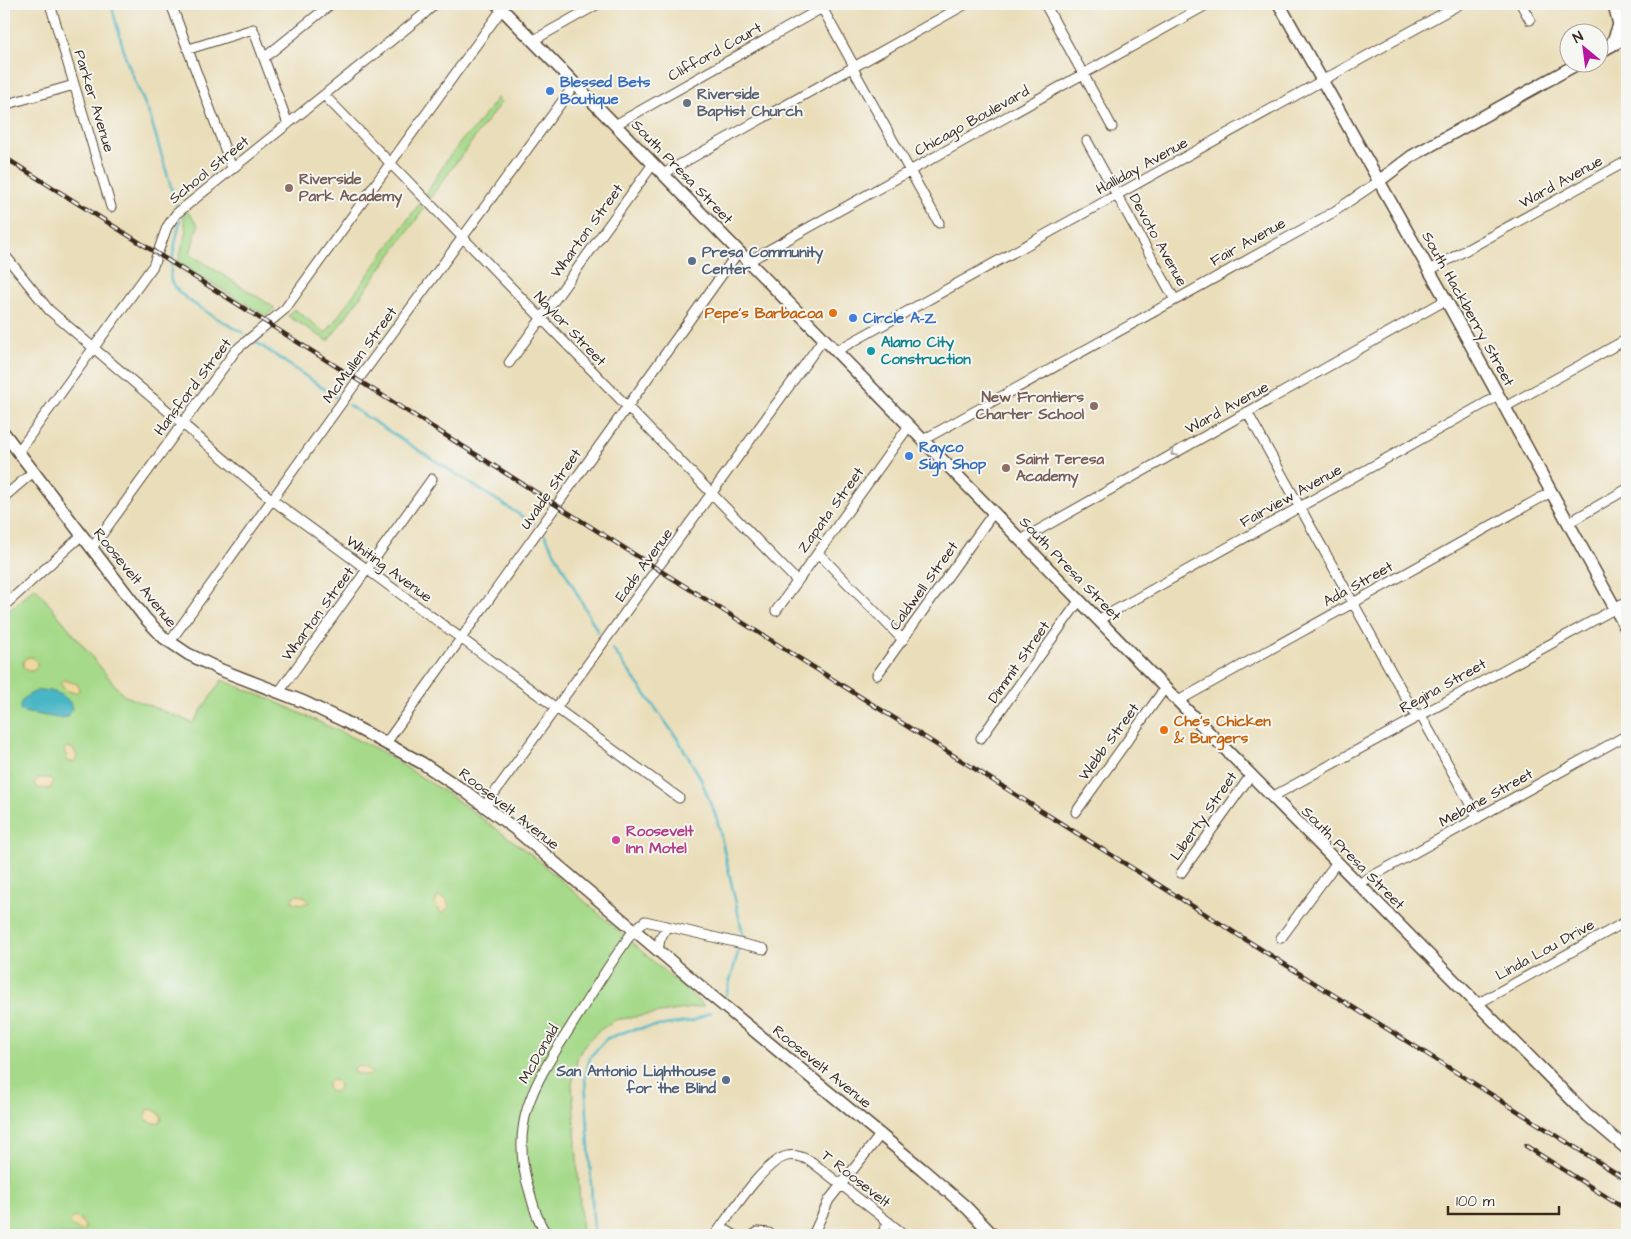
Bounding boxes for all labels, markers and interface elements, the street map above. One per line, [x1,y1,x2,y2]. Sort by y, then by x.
street label: Clifford Court [664,17,766,87]
north arrow [1558,22,1608,72]
text: N [1569,27,1587,48]
street label: Parker Avenue [68,47,120,155]
place label: Blessed Bets Boutique [560,72,651,110]
street label: Chicago Boulevard [911,81,1034,162]
place label: Riverside Baptist Church [697,84,803,122]
marker: Blessed Bets Boutique [544,85,556,97]
marker: Riverside Baptist Church [681,97,693,109]
street label: South Presa Street [626,115,738,229]
street label: School Street [164,131,254,209]
street label: Halliday Avenue [1092,132,1192,201]
street label: Ward Avenue [1515,150,1607,214]
place label: Riverside Park Academy [299,169,403,208]
street label: Wharton Street [546,180,628,282]
marker: Riverside Park Academy [283,182,295,194]
street label: Devoto Avenue [1124,190,1192,290]
street label: Fair Avenue [1206,213,1290,271]
street label: South Hackberry Street [1416,228,1519,391]
place label: Presa Community Center [702,242,824,280]
marker: Presa Community Center [686,255,698,267]
street label: Naylor Street [528,287,611,372]
street label: McMullen Street [318,302,402,408]
place label: Pepe's Barbacoa [705,303,823,324]
marker: Pepe's Barbacoa [827,307,839,319]
place label: Circle A-Z [863,308,936,329]
marker: Circle A-Z [847,312,859,324]
place label: Alamo City Construction [881,332,971,370]
street label: Hansford Street [149,334,237,440]
marker: Alamo City Construction [865,345,877,357]
street label: Ward Avenue [1181,376,1273,440]
place label: New Frontiers Charter School [976,387,1085,425]
marker: New Frontiers Charter School [1088,400,1100,412]
place label: Rayco Sign Shop [918,437,987,477]
street label: Uvalde Street [515,444,587,534]
one-way arrow [1170,447,1179,457]
place label: Saint Teresa Academy [1015,449,1104,488]
marker: Rayco Sign Shop [903,450,915,462]
street label: Fairview Avenue [1236,459,1346,533]
marker: Saint Teresa Academy [1000,462,1012,474]
street label: Zapata Street [793,463,869,557]
street label: South Presa Street [1014,512,1126,626]
street label: Roosevelt Avenue [88,524,182,632]
street label: Eads Avenue [610,524,678,606]
street label: Whiting Avenue [341,530,436,608]
street label: Caldwell Street [884,537,964,635]
street label: Ada Street [1319,556,1397,612]
street label: Wharton Street [277,563,359,665]
street label: Dimmit Street [983,617,1055,707]
street label: Regina Street [1396,653,1491,719]
street label: Webb Street [1074,699,1144,785]
place label: Che's Chicken & Burgers [1173,711,1271,751]
marker: Che's Chicken & Burgers [1158,724,1170,736]
street label: Roosevelt Avenue [454,763,564,855]
street label: Mebane Street [1435,763,1537,833]
street label: Liberty Street [1166,767,1243,865]
street label: South Presa Street [1297,802,1409,914]
place label: Roosevelt Inn Motel [626,821,694,859]
marker: Roosevelt Inn Motel [610,834,622,846]
street label: Linda Lou Drive [1492,914,1598,986]
street label: McDonald [514,1020,565,1088]
street label: Roosevelt Avenue [768,1020,876,1114]
place label: San Antonio Lighthouse for the Blind [555,1061,716,1099]
marker: San Antonio Lighthouse for the Blind [720,1074,732,1086]
street label: T Roosevelt [817,1145,895,1213]
scale bar [1448,1184,1560,1216]
text: 100 m [1456,1191,1495,1212]

